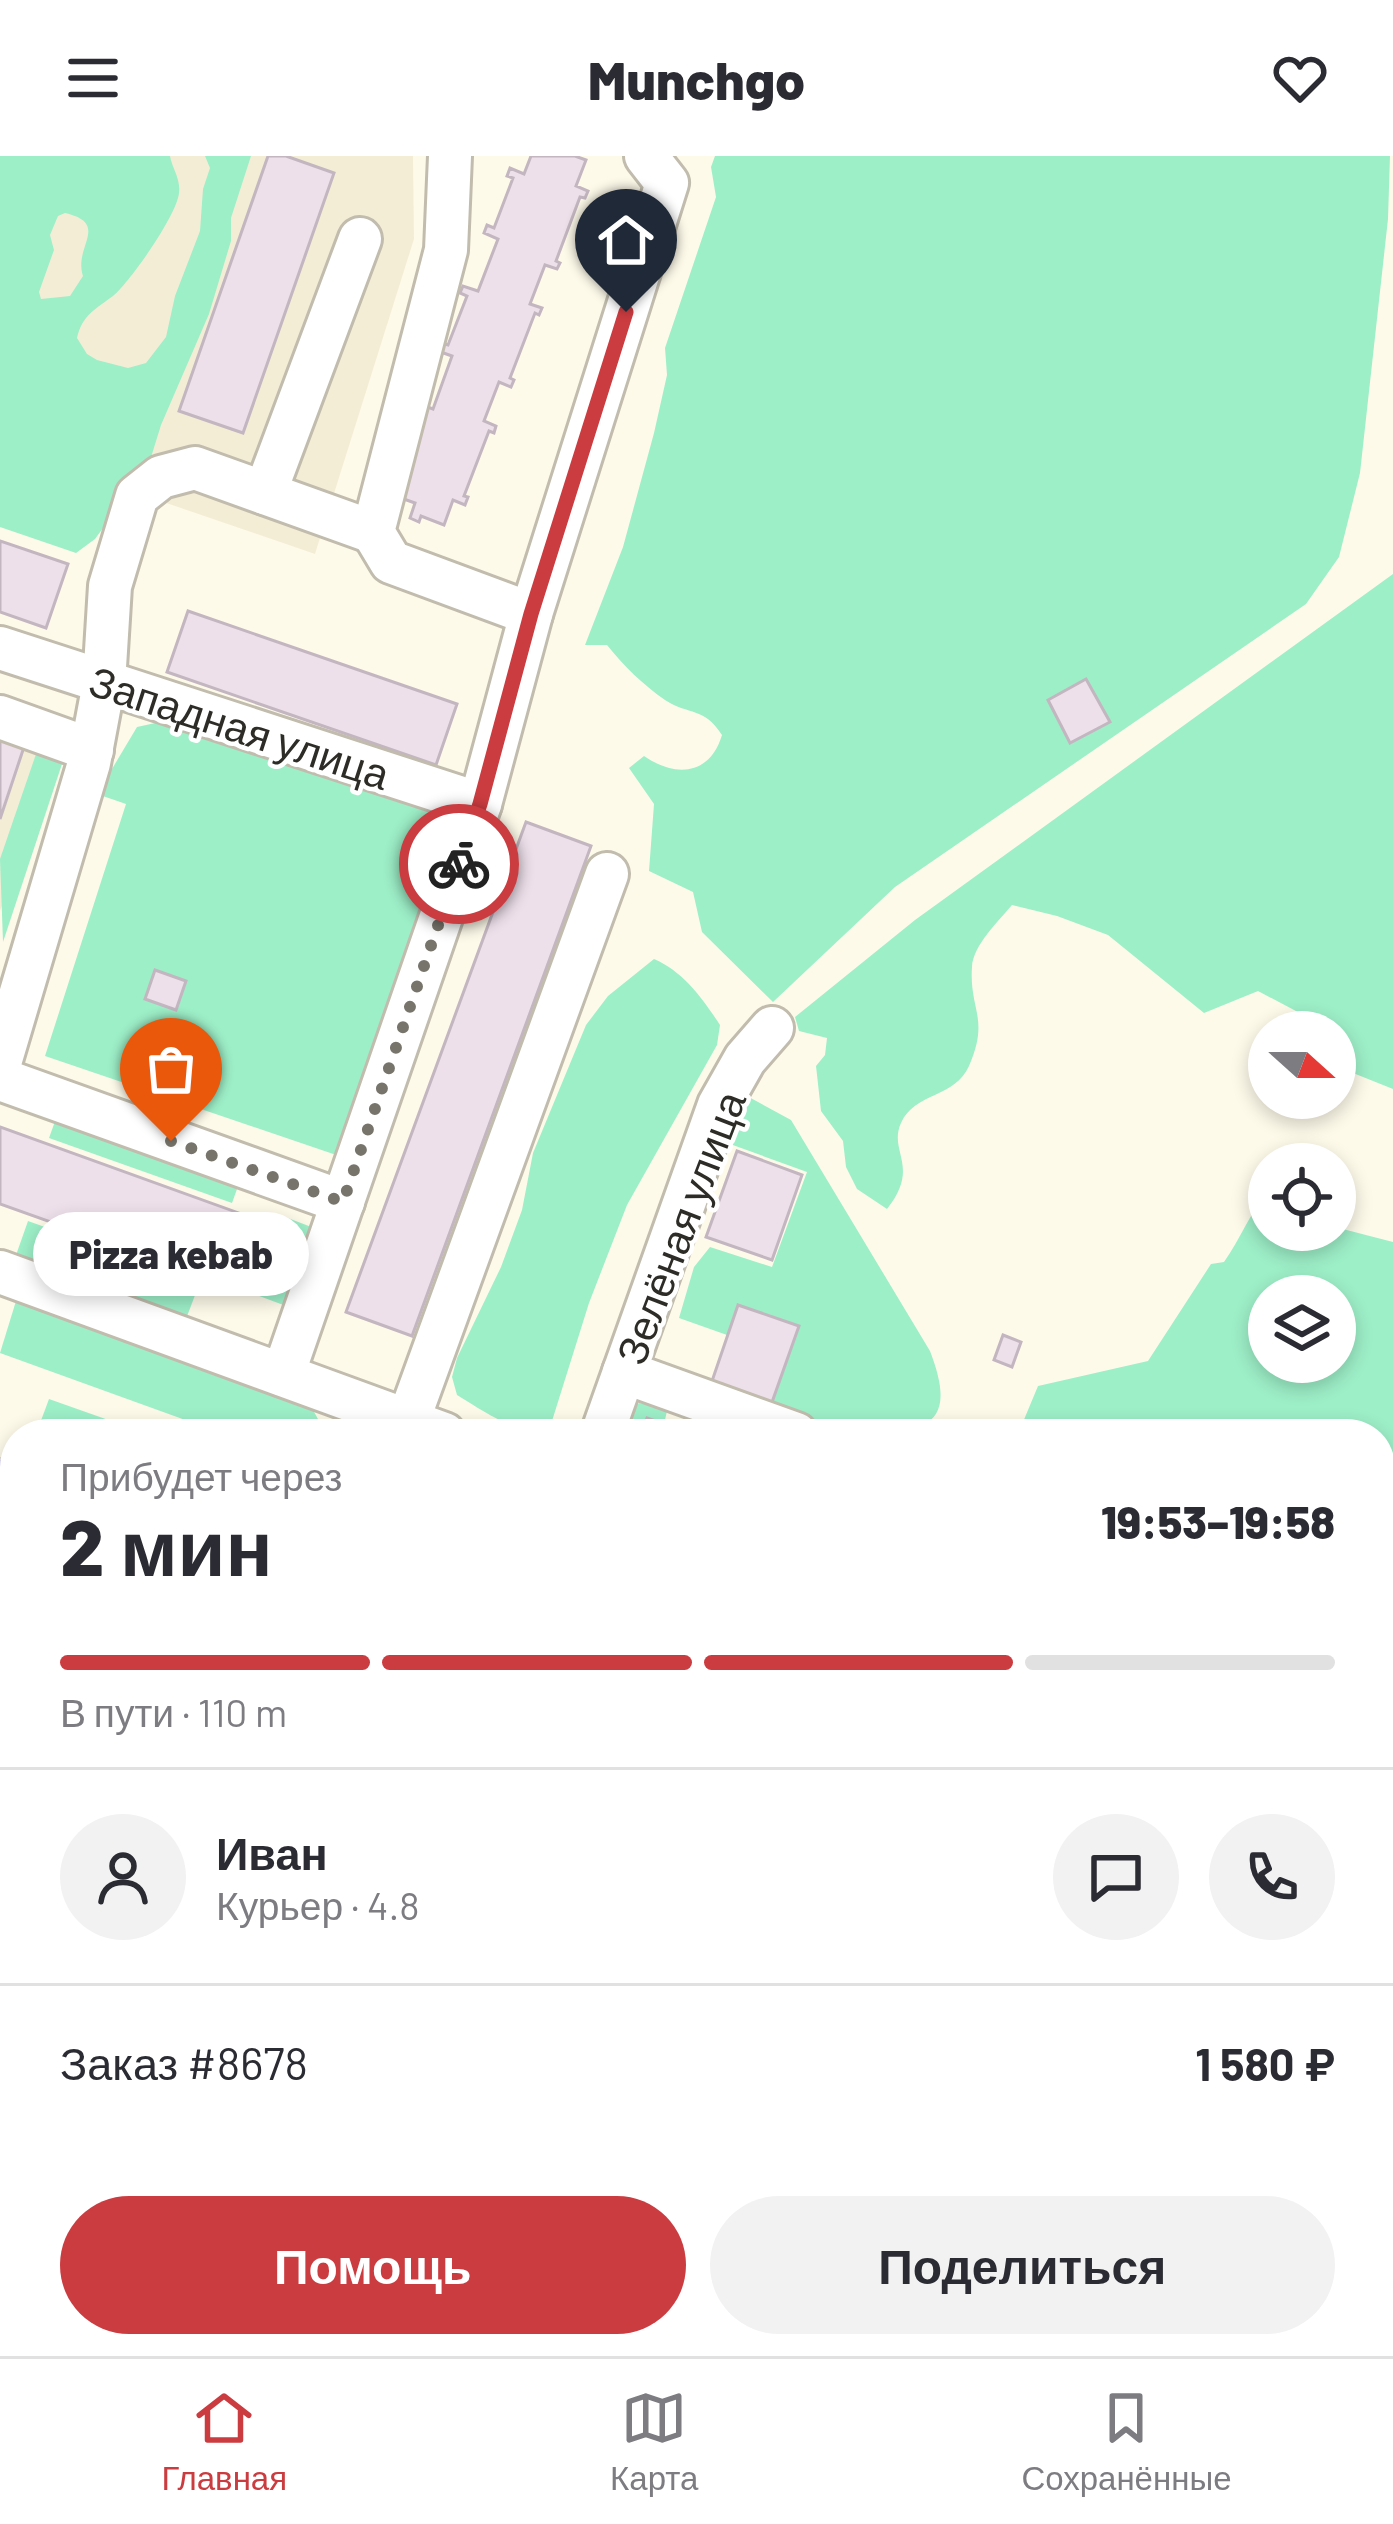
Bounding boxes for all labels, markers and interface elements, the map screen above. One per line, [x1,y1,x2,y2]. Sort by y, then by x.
icon: menu [60,45,126,111]
icon: heart [1267,45,1333,111]
text: Munchgo [588,46,805,111]
pin [575,189,677,312]
icon: home [593,207,659,273]
street label: Западная улица [83,654,397,799]
courier [399,804,519,924]
icon: bike [426,831,492,897]
north arrow [1248,1011,1356,1119]
map controls [1248,1011,1356,1383]
pin [120,1018,222,1141]
icon: bag [138,1036,204,1102]
street label: Зелёная улица [604,1083,755,1371]
button: locate [1248,1143,1356,1251]
callout: Pizza kebab [33,1213,309,1297]
text: Pizza kebab [69,1230,273,1277]
button: layers [1248,1275,1356,1383]
text: Прибудет через [60,1452,342,1499]
text: 19:53–19:58 [1101,1494,1335,1548]
text: 2 мин [60,1498,273,1592]
text: В пути · 110 m [60,1688,287,1735]
button: person [60,1814,186,1940]
button: chat [1053,1814,1179,1940]
button: phone [1209,1814,1335,1940]
text: Иван [216,1825,328,1879]
text: Курьер · 4.8 [216,1881,420,1928]
text: Заказ #8678 [60,2035,308,2089]
text: 1 580 ₽ [1195,2036,1335,2090]
button: Помощь [60,2196,686,2334]
button: Поделиться [710,2196,1335,2334]
tab: Главная [161,2385,287,2498]
tab: Карта [610,2385,698,2498]
tab: Сохранённые [1021,2385,1232,2498]

